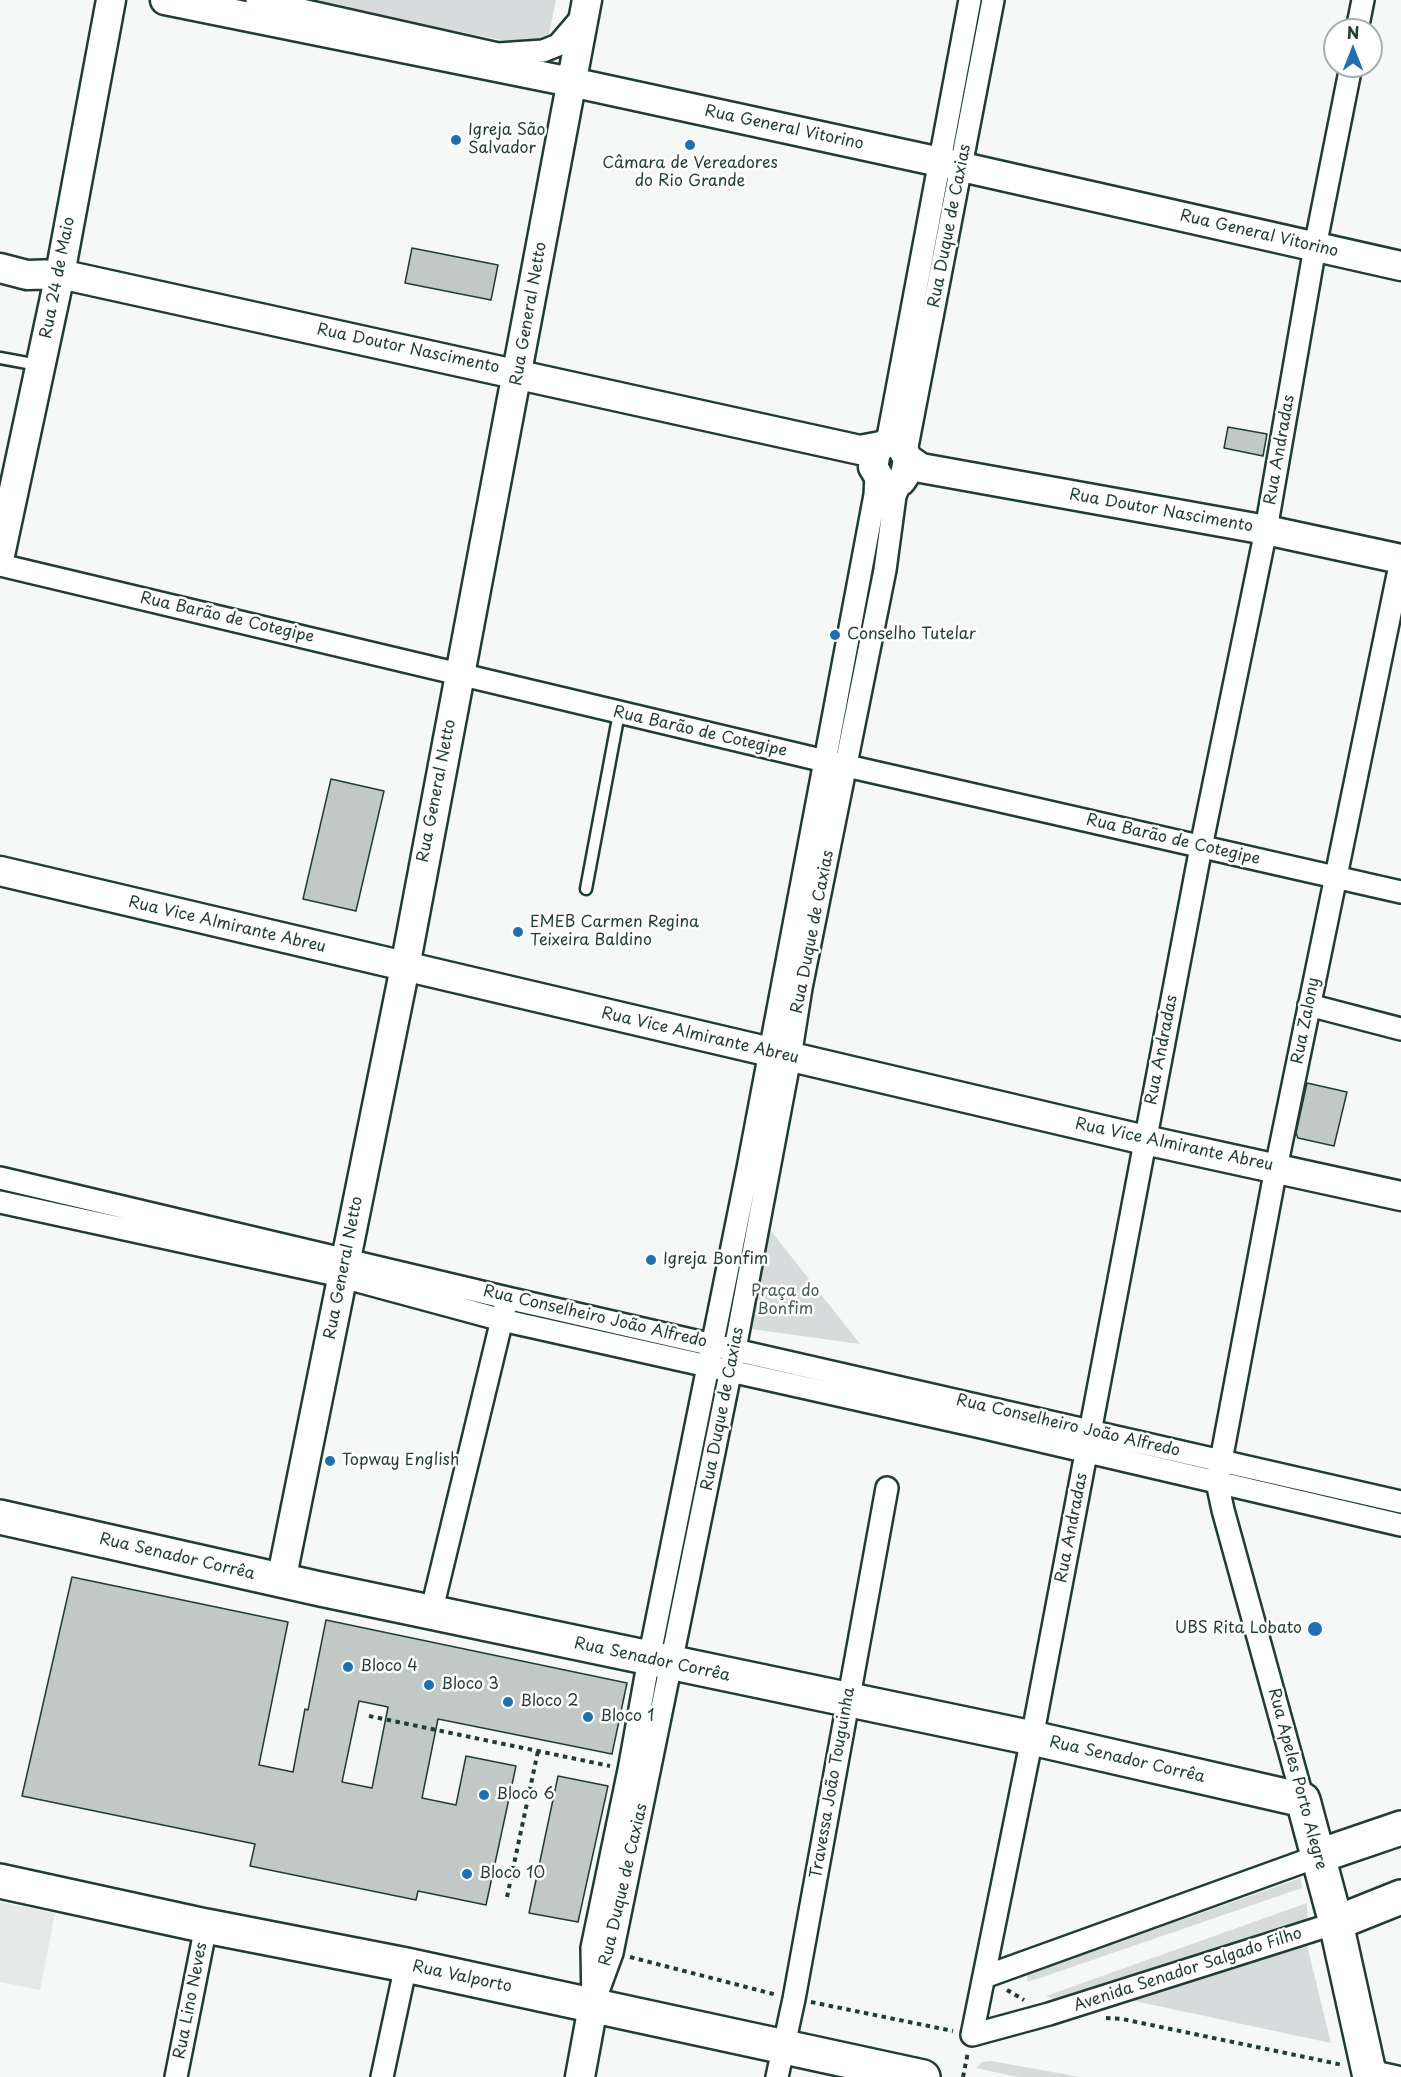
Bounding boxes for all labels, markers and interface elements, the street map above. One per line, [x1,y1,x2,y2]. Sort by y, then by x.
north arrow [1323,18,1383,78]
text: N [1347,20,1359,44]
street label: Rua General Vitorino [703,102,865,154]
place label: Igreja São Salvador [468,121,545,159]
marker: Igreja São Salvador [449,133,463,147]
marker: Câmara de Vereadores do Rio Grande [683,138,697,152]
street label: Rua Duque de Caxias [925,143,975,309]
place label: Câmara de Vereadores do Rio Grande [602,154,778,192]
street label: Rua General Vitorino [1178,206,1340,262]
street label: Rua 24 de Maio [37,215,79,341]
street label: Rua General Netto [507,241,551,387]
street label: Rua Doutor Nascimento [315,320,501,378]
street label: Rua Andradas [1261,393,1299,507]
street label: Rua Doutor Nascimento [1068,485,1254,537]
street label: Rua Barão de Cotegipe [138,589,316,647]
place label: Conselho Tutelar [847,625,976,645]
marker: Conselho Tutelar [828,628,842,642]
street label: Rua Barão de Cotegipe [611,703,789,761]
street label: Rua General Netto [414,718,460,864]
street label: Rua Barão de Cotegipe [1084,811,1262,869]
street label: Rua Duque de Caxias [788,849,838,1015]
street label: Rua Vice Almirante Abreu [126,893,328,957]
place label: EMEB Carmen Regina Teixeira Baldino [530,913,699,951]
marker: EMEB Carmen Regina Teixeira Baldino [511,925,525,939]
street label: Rua Zalony [1288,976,1324,1066]
street label: Rua Andradas [1142,993,1182,1107]
street label: Rua Vice Almirante Abreu [599,1004,801,1068]
street label: Rua Vice Almirante Abreu [1073,1115,1275,1175]
street label: Rua General Netto [321,1195,367,1341]
place label: Igreja Bonfim [663,1250,768,1270]
marker: Igreja Bonfim [644,1253,658,1267]
street label: Rua Conselheiro João Alfredo [481,1282,709,1352]
park label: Praça do Bonfim [751,1282,819,1320]
street label: Rua Duque de Caxias [698,1326,748,1492]
street label: Rua Conselheiro João Alfredo [954,1391,1182,1461]
place label: Topway English [342,1451,459,1471]
marker: Topway English [323,1454,337,1468]
street label: Rua Andradas [1052,1471,1092,1585]
street label: Rua Senador Corrêa [97,1530,257,1584]
place label: UBS Rita Lobato [1175,1619,1302,1639]
marker: UBS Rita Lobato [1306,1620,1324,1638]
street label: Rua Senador Corrêa [572,1634,732,1686]
place label: Bloco 4 [360,1657,418,1677]
marker: Bloco 4 [341,1660,355,1674]
place label: Bloco 3 [441,1675,499,1695]
marker: Bloco 3 [422,1678,436,1692]
street label: Travessa João Touguinha [807,1686,859,1880]
street label: Rua Apeles Porto Alegre [1264,1686,1330,1872]
place label: Bloco 2 [520,1692,579,1712]
marker: Bloco 2 [501,1695,515,1709]
place label: Bloco 1 [600,1707,654,1727]
marker: Bloco 1 [581,1710,595,1724]
street label: Rua Senador Corrêa [1047,1733,1207,1787]
place label: Bloco 6 [496,1785,554,1805]
marker: Bloco 6 [477,1788,491,1802]
street label: Rua Duque de Caxias [596,1802,652,1968]
place label: Bloco 10 [479,1864,545,1884]
marker: Bloco 10 [460,1867,474,1881]
street label: Avenida Senador Salgado Filho [1072,1924,1304,2016]
street label: Rua Lino Neves [170,1941,212,2061]
street label: Rua Valporto [411,1957,513,1997]

